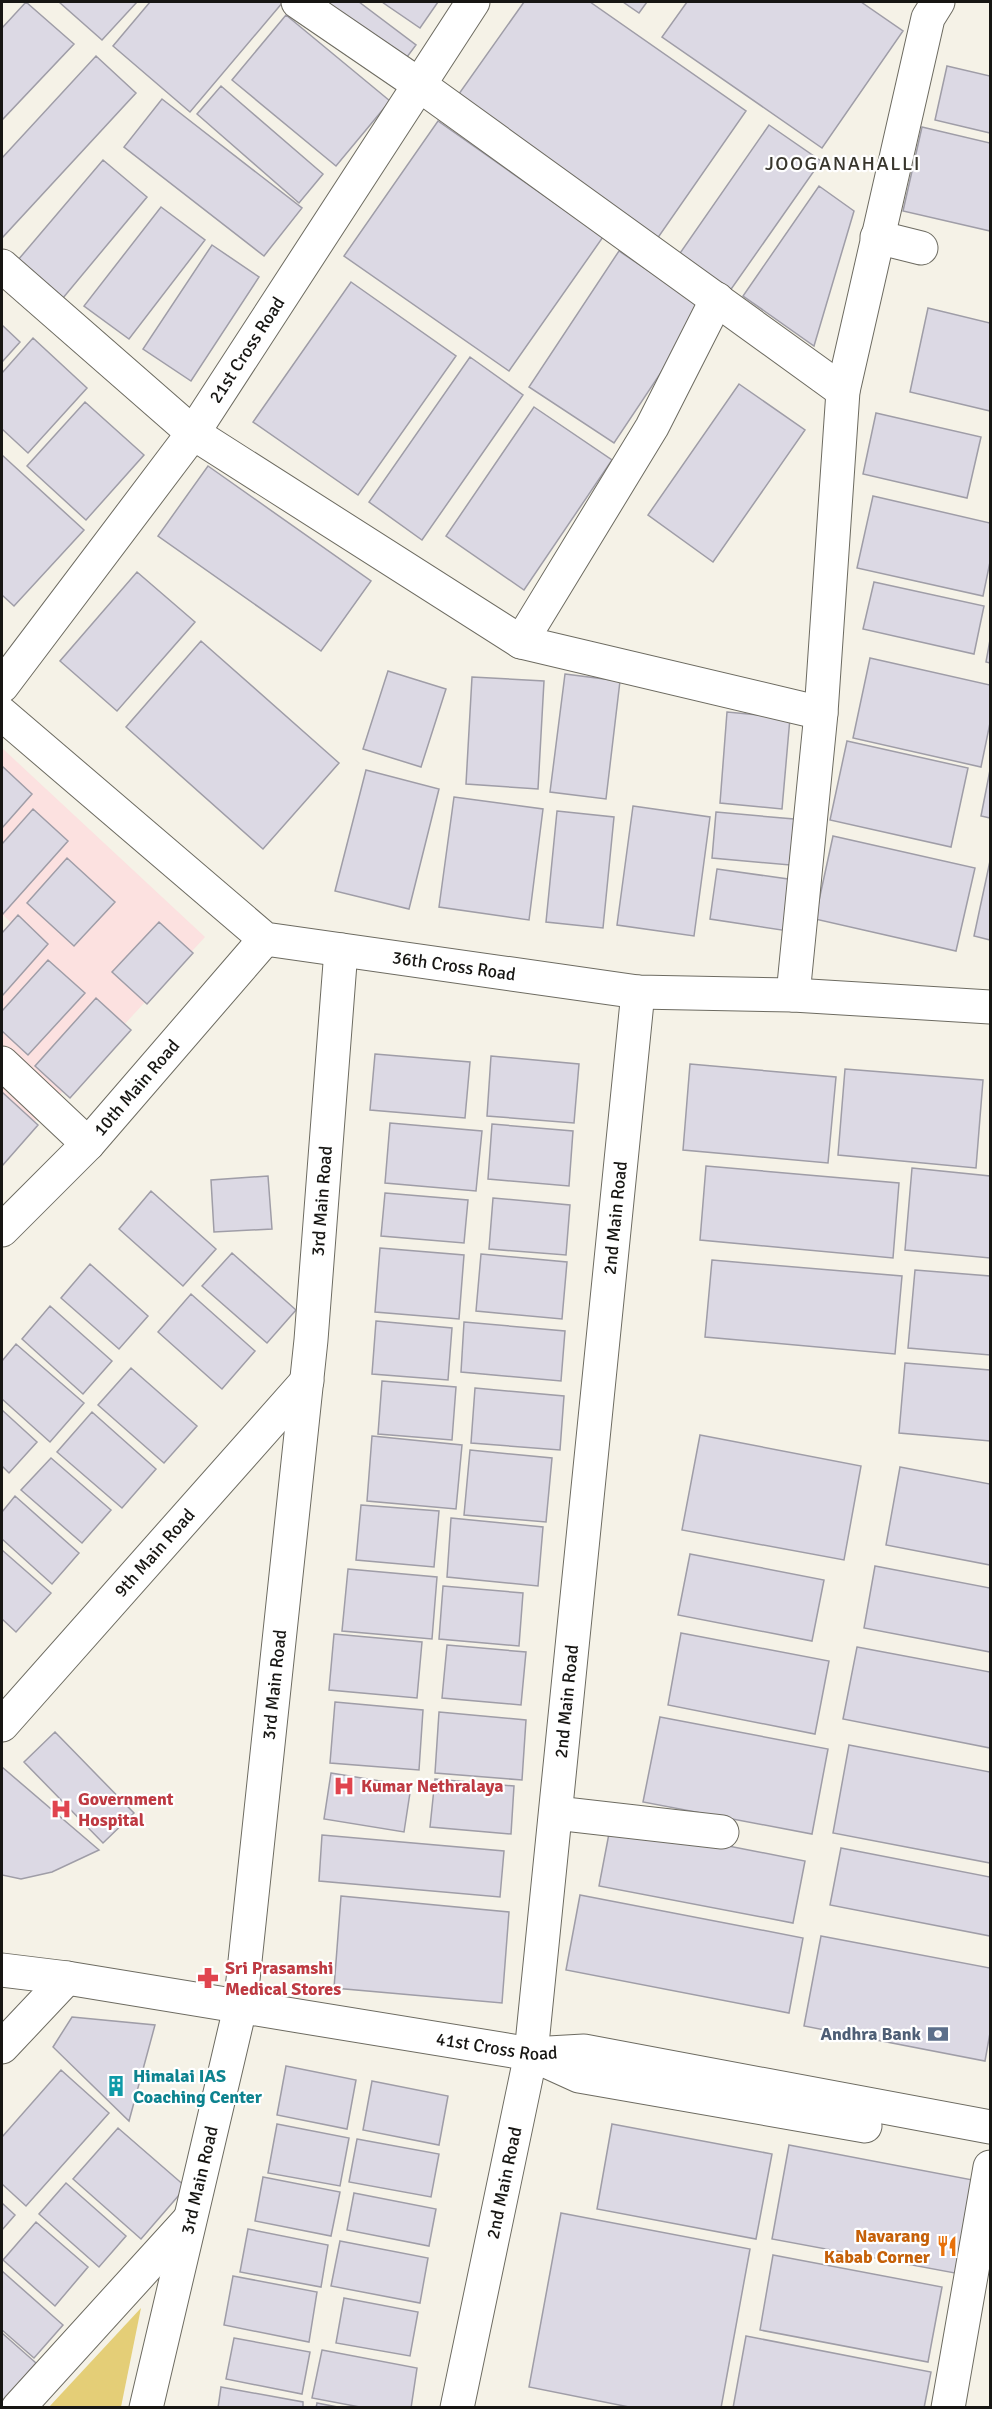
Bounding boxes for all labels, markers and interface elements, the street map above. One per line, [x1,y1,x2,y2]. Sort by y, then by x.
district label: JOOGANAHALLI [765,151,921,176]
street label: 21st Cross Road [204,293,290,407]
street label: 36th Cross Road [391,946,517,985]
street label: 10th Main Road [89,1035,184,1141]
street label: 3rd Main Road [306,1145,337,1257]
street label: 2nd Main Road [599,1160,632,1276]
street label: 9th Main Road [110,1504,200,1602]
street label: 3rd Main Road [258,1629,291,1741]
street label: 2nd Main Road [550,1644,583,1759]
hospital icon: Kumar Nethralaya [332,1774,356,1798]
place label: Kumar Nethralaya [361,1775,504,1797]
place label: Government Hospital [78,1788,174,1831]
hospital icon: Government Hospital [49,1797,73,1821]
place label: Sri Prasamshi Medical Stores [225,1957,341,2000]
pharmacy icon: Sri Prasamshi Medical Stores [196,1966,220,1990]
bank icon: Andhra Bank [926,2022,950,2046]
place label: Andhra Bank [820,2023,922,2045]
street label: 41st Cross Road [435,2028,558,2065]
place label: Himalai IAS Coaching Center [133,2065,263,2108]
building icon: Himalai IAS Coaching Center [104,2074,128,2098]
street label: 3rd Main Road [176,2124,223,2237]
street label: 2nd Main Road [482,2125,526,2241]
place label: Navarang Kabab Corner [824,2225,931,2268]
restaurant icon: Navarang Kabab Corner [935,2234,959,2258]

